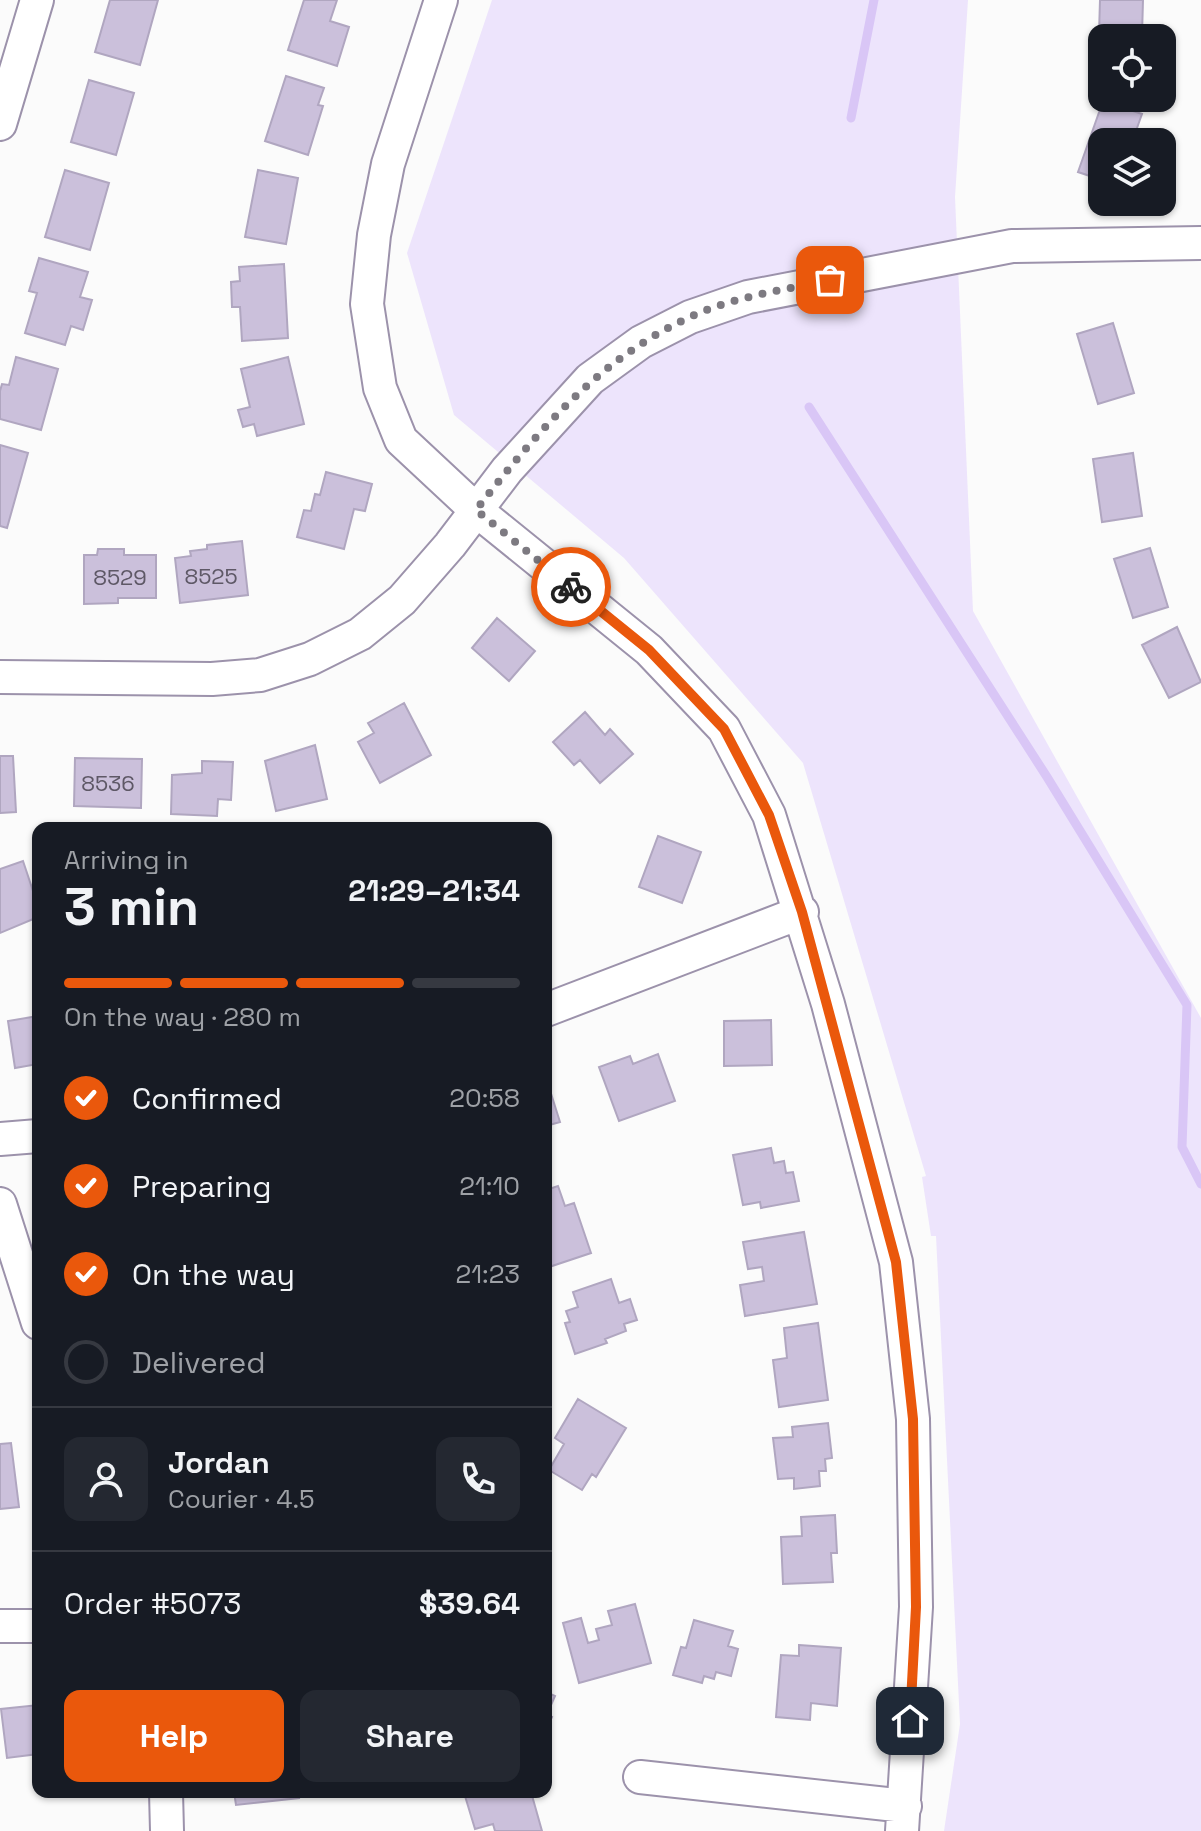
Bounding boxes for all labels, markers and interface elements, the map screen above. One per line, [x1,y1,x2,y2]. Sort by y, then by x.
map controls [1088,24,1176,216]
button: locate [1088,24,1176,112]
button: layers [1088,128,1176,216]
pin [796,246,864,314]
icon: bag [808,258,852,302]
courier [531,547,611,627]
house number: 8525 [184,562,238,590]
house number: 8529 [93,563,147,591]
icon: bike [549,565,593,609]
house number: 8536 [81,769,135,797]
text: Arriving in [64,843,188,877]
text: 21:29–21:34 [348,871,520,910]
text: 3 min [64,874,199,940]
text: On the way · 280 m [64,1000,301,1034]
icon: check [64,1076,108,1120]
text: Confirmed [132,1079,282,1118]
text: 20:58 [449,1081,520,1115]
icon: check [64,1164,108,1208]
text: Preparing [132,1167,271,1206]
text: 21:10 [459,1169,520,1203]
icon: check [64,1252,108,1296]
text: On the way [132,1255,295,1294]
text: 21:23 [456,1257,520,1291]
text: Delivered [132,1343,266,1382]
button: person [64,1437,148,1521]
button: phone [436,1437,520,1521]
text: Jordan [168,1443,270,1482]
text: Courier · 4.5 [168,1482,315,1516]
text: Order #5073 [64,1584,241,1623]
text: $39.64 [419,1584,520,1623]
pin [876,1687,944,1755]
button: Help [64,1690,284,1782]
button: Share [300,1690,520,1782]
icon: home [888,1699,932,1743]

